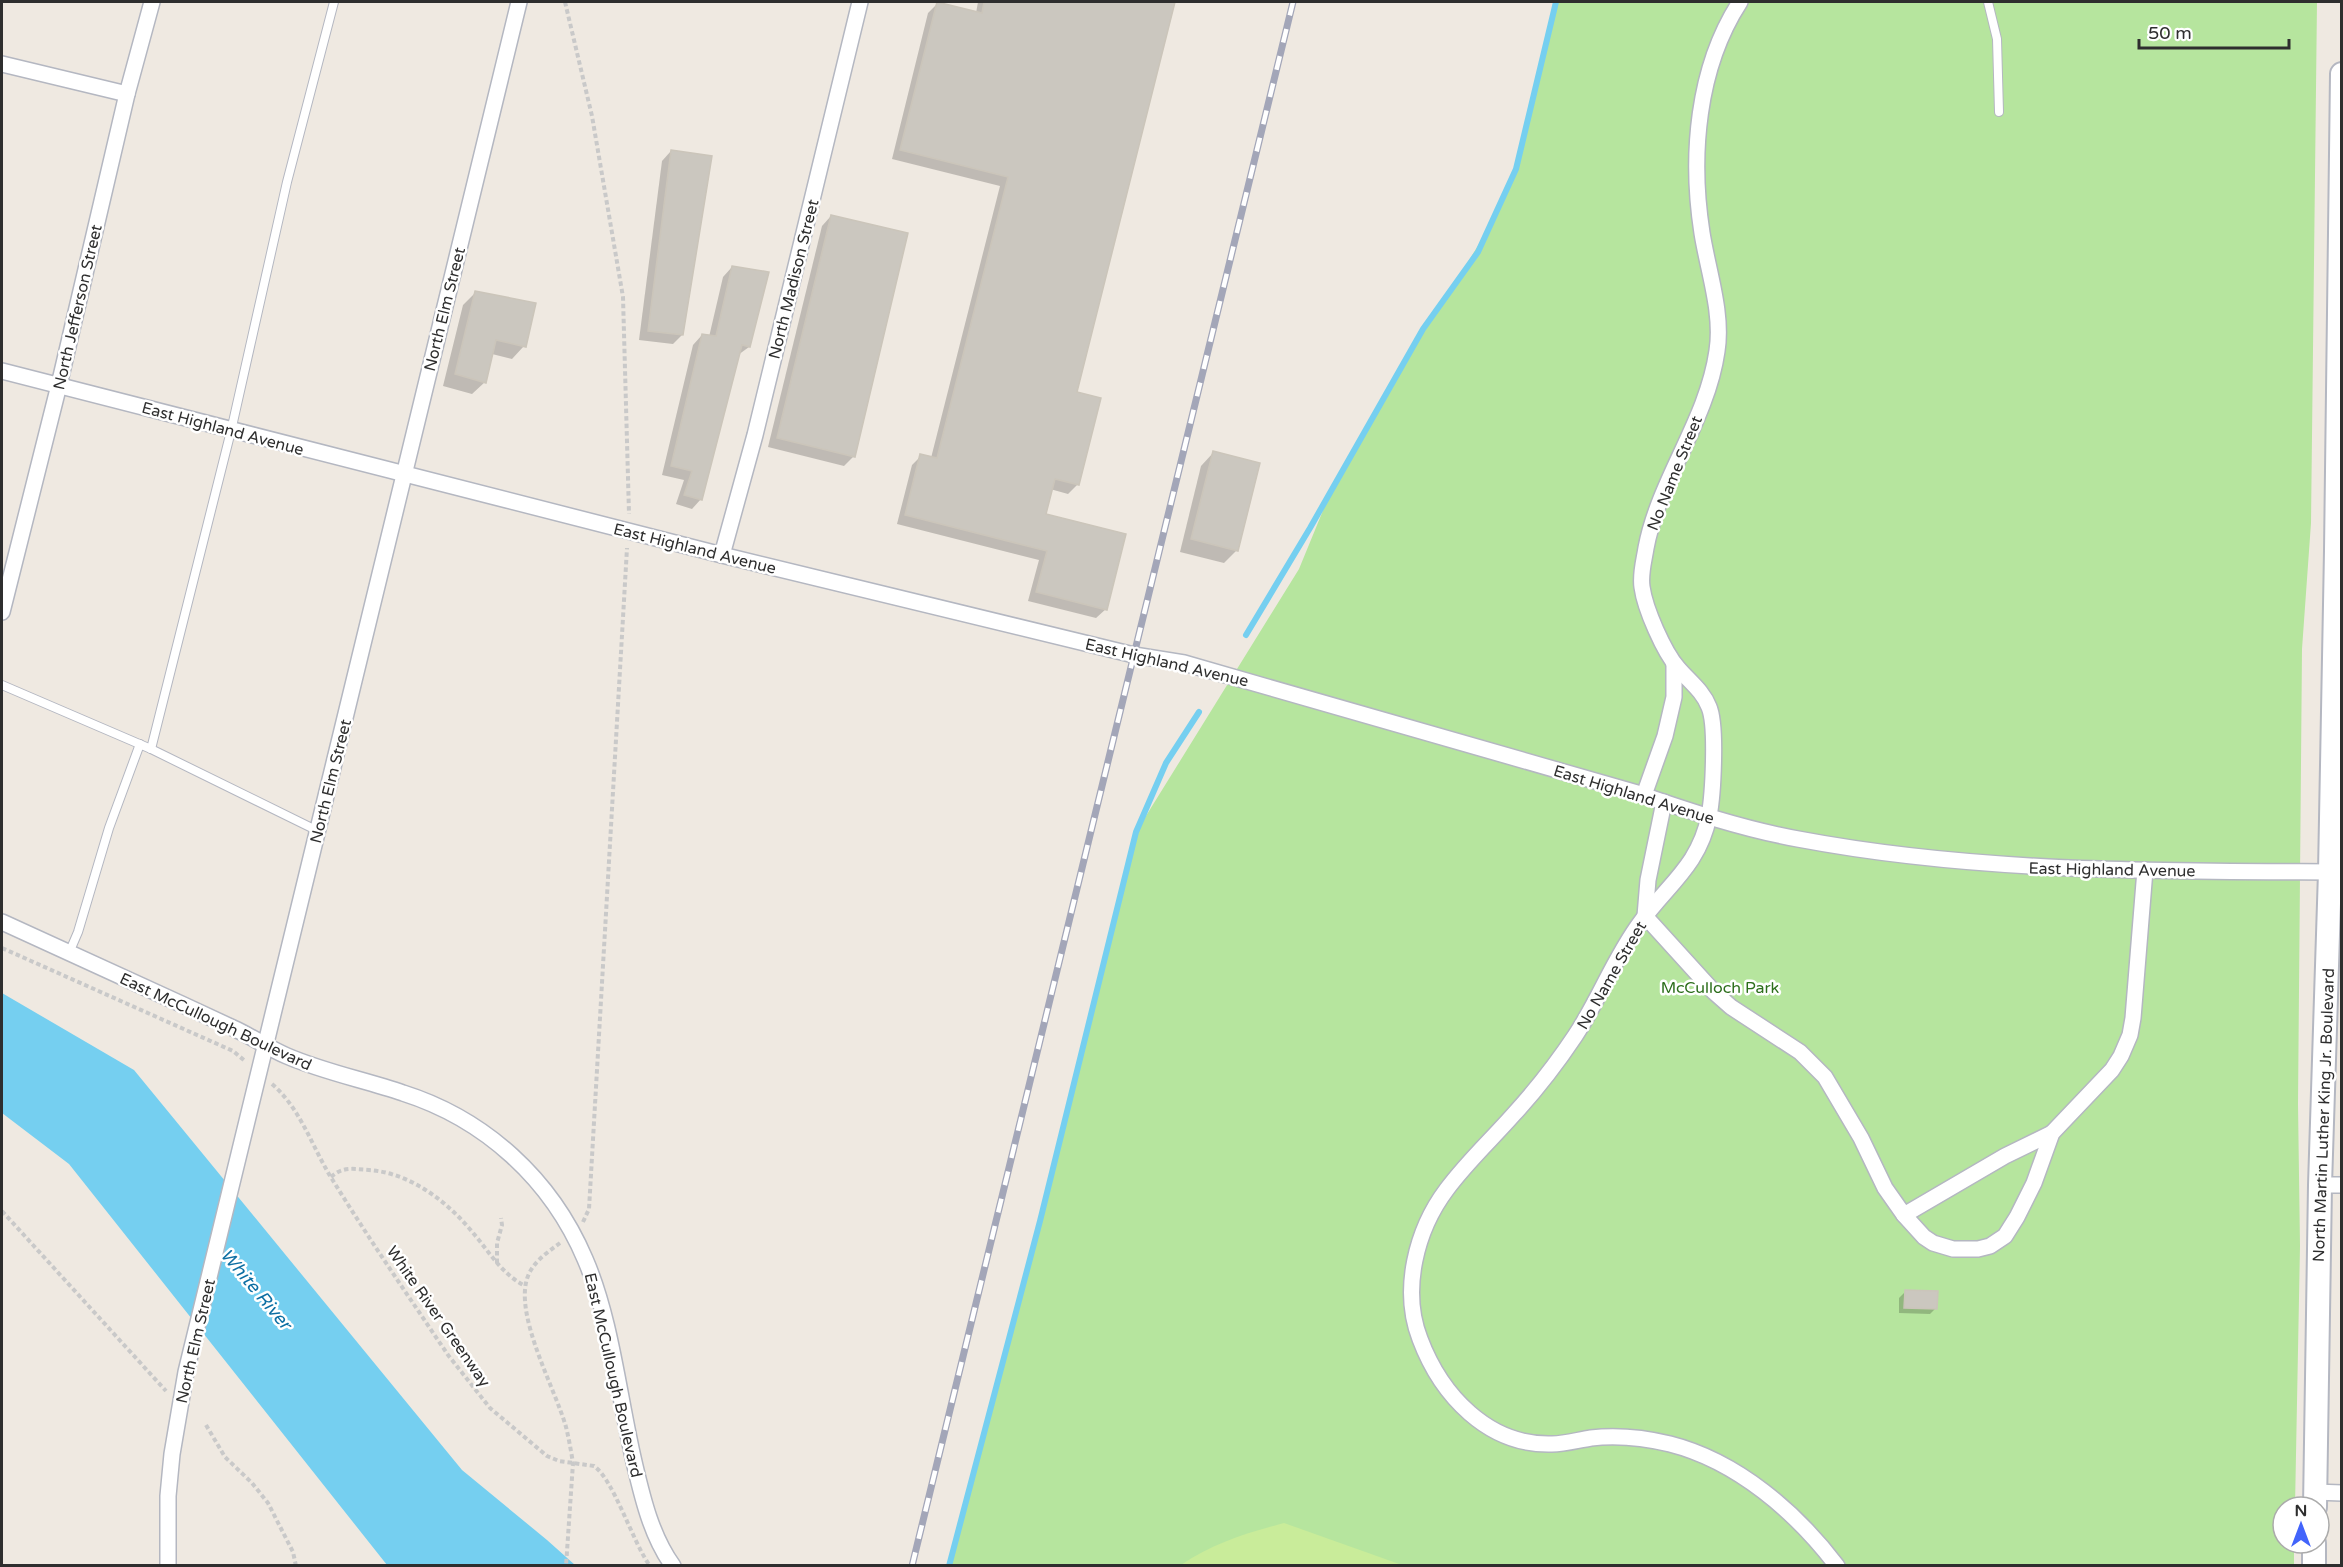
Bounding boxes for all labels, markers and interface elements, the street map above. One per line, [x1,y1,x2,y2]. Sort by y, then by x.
scale bar [2139,12,2289,50]
text: 50 m [2148,22,2192,44]
street label: North Madison Street [764,197,824,361]
street label: North Jefferson Street [49,223,107,392]
street label: North Elm Street [420,245,470,373]
street label: East Highland Avenue [140,398,306,460]
street label: No Name Street [1643,413,1707,534]
street label: East Highland Avenue [611,519,778,579]
street label: East Highland Avenue [1083,634,1250,691]
street label: North Elm Street [306,717,356,845]
street label: East Highland Avenue [1551,761,1716,829]
street label: East Highland Avenue [2028,859,2196,881]
street label: No Name Street [1573,918,1651,1033]
street label: North Martin Luther King Jr. Boulevard [2309,968,2339,1262]
street label: East McCullough Boulevard [116,969,315,1075]
park label: McCulloch Park [1661,978,1780,998]
street label: White River Greenway [382,1242,495,1391]
water label: White River [216,1244,298,1336]
street label: East McCullough Boulevard [580,1271,646,1480]
street label: North Elm Street [172,1277,220,1405]
north arrow [2271,1495,2331,1555]
text: N [2295,1501,2307,1521]

